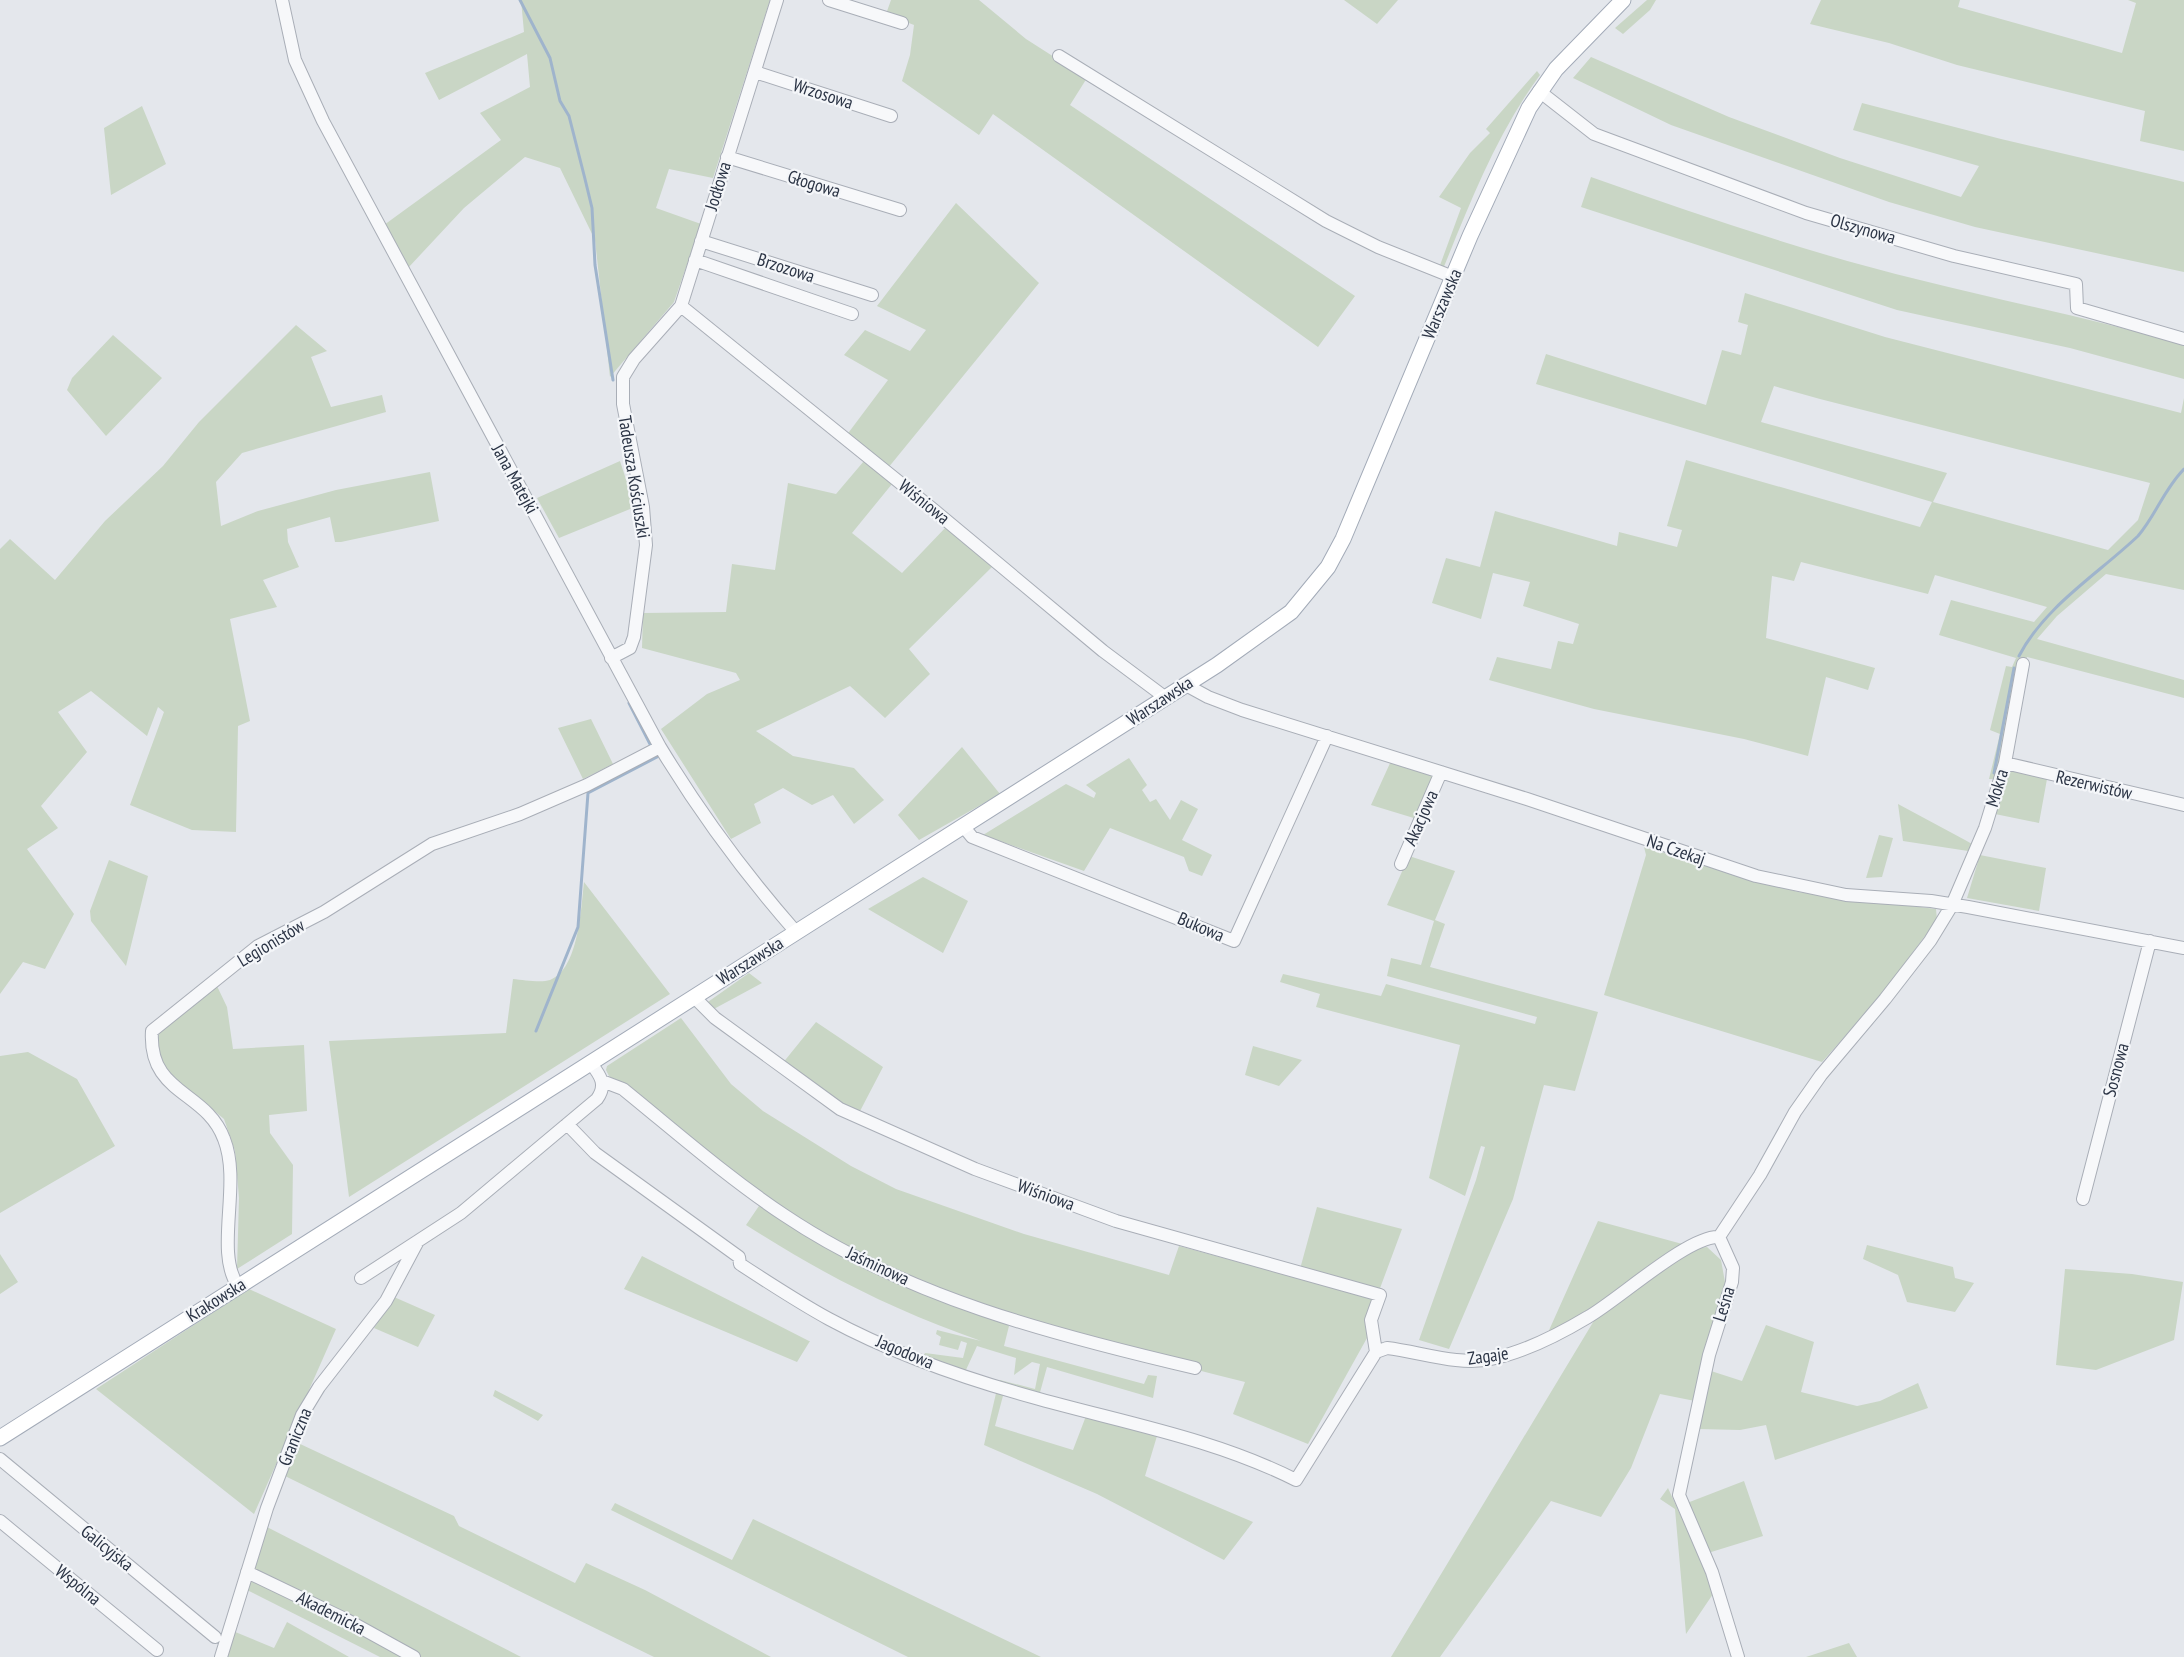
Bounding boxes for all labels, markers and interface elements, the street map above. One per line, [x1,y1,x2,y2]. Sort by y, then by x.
street label: Wrzosowa [790,73,856,114]
street label: Jodłowa [699,159,736,214]
street label: Głogowa [785,165,843,202]
street label: Olszynowa [1828,208,1898,249]
street label: Brzozowa [755,247,818,288]
street label: Warszawska [1416,265,1467,342]
street label: Tadeusza Kościuszki [613,414,656,540]
street label: Jana Matejki [486,439,544,518]
street label: Wiśniowa [894,474,955,529]
street label: Warszawska [1122,671,1197,730]
street label: Rezerwistów [2054,765,2135,805]
street label: Mokra [1980,766,2013,810]
street label: Akacjowa [1398,786,1443,849]
street label: Na Czekaj [1644,829,1708,870]
street label: Bukowa [1174,906,1228,947]
street label: Legionistów [233,913,309,972]
street label: Warszawska [712,931,787,990]
street label: Sosnowa [2097,1040,2134,1099]
street label: Wiśniowa [1014,1174,1078,1215]
street label: Jaśminowa [842,1241,913,1290]
street label: Krakowska [182,1272,250,1327]
street label: Leśna [1707,1284,1740,1324]
street label: Jagodowa [872,1329,937,1374]
street label: Zagaje [1466,1341,1510,1370]
street label: Graniczna [273,1404,317,1469]
street label: Galicyjska [76,1519,138,1576]
street label: Wspólna [51,1559,106,1610]
street label: Akademicka [293,1585,369,1640]

